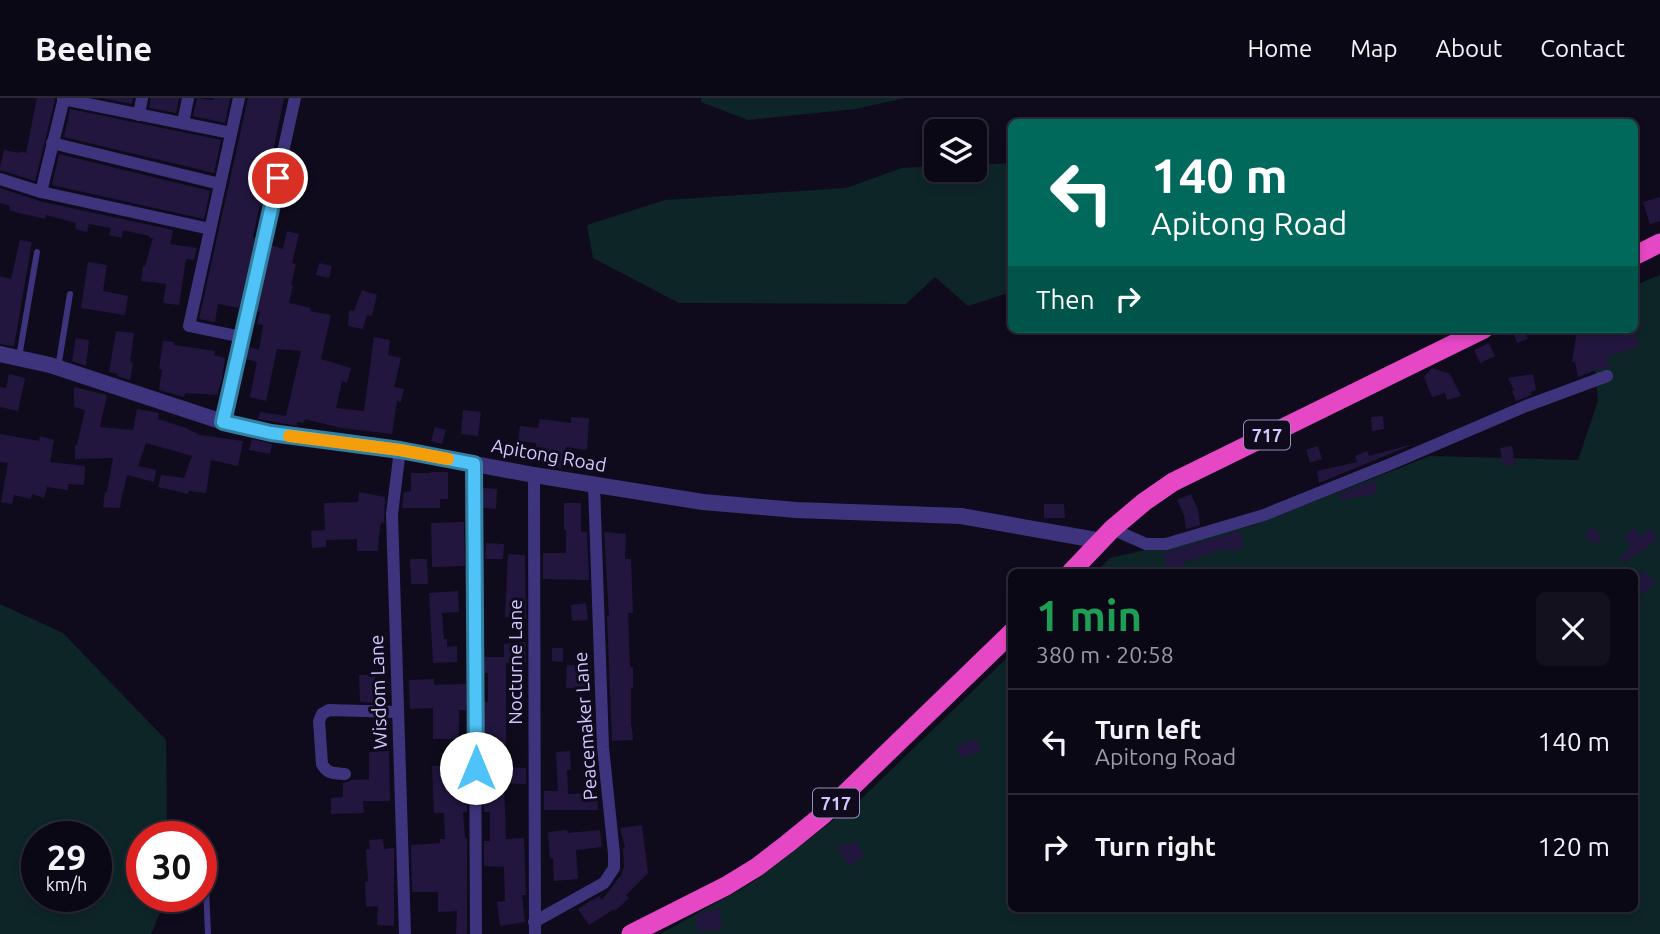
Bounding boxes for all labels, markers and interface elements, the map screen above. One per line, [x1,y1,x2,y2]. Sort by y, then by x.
text: Beeline [35,30,152,67]
text: Home [1247,35,1312,62]
text: Map [1350,35,1397,62]
text: About [1435,35,1502,62]
text: Contact [1540,35,1625,62]
map controls [924,119,987,182]
button: layers [924,119,987,182]
icon: left [1036,147,1127,238]
text: 140 m [1151,147,1288,202]
pin [248,148,308,208]
icon: arrive [259,159,297,197]
text: Apitong Road [1151,205,1347,241]
icon: right [1109,280,1147,318]
text: Then [1036,285,1095,314]
road number: 717 [1244,421,1290,450]
street label: Apitong Road [490,434,608,476]
text: 1 min [1036,592,1142,639]
button: close [1536,592,1610,666]
street label: Nocturne Lane [504,599,526,725]
street label: Wisdom Lane [365,634,391,750]
text: 380 m · 20:58 [1036,642,1174,667]
street label: Peacemaker Lane [569,651,601,801]
text: Turn left [1095,715,1201,744]
icon: left [1036,723,1074,761]
text: 140 m [1538,727,1610,756]
position arrow [439,731,513,805]
text: Apitong Road [1095,744,1236,769]
road number: 717 [813,788,859,818]
speed limit sign: 30 [126,821,217,912]
icon: right [1036,828,1074,866]
text: Turn right [1095,832,1216,861]
text: 120 m [1538,832,1610,861]
text: 29 [47,837,86,877]
text: km/h [46,874,87,894]

